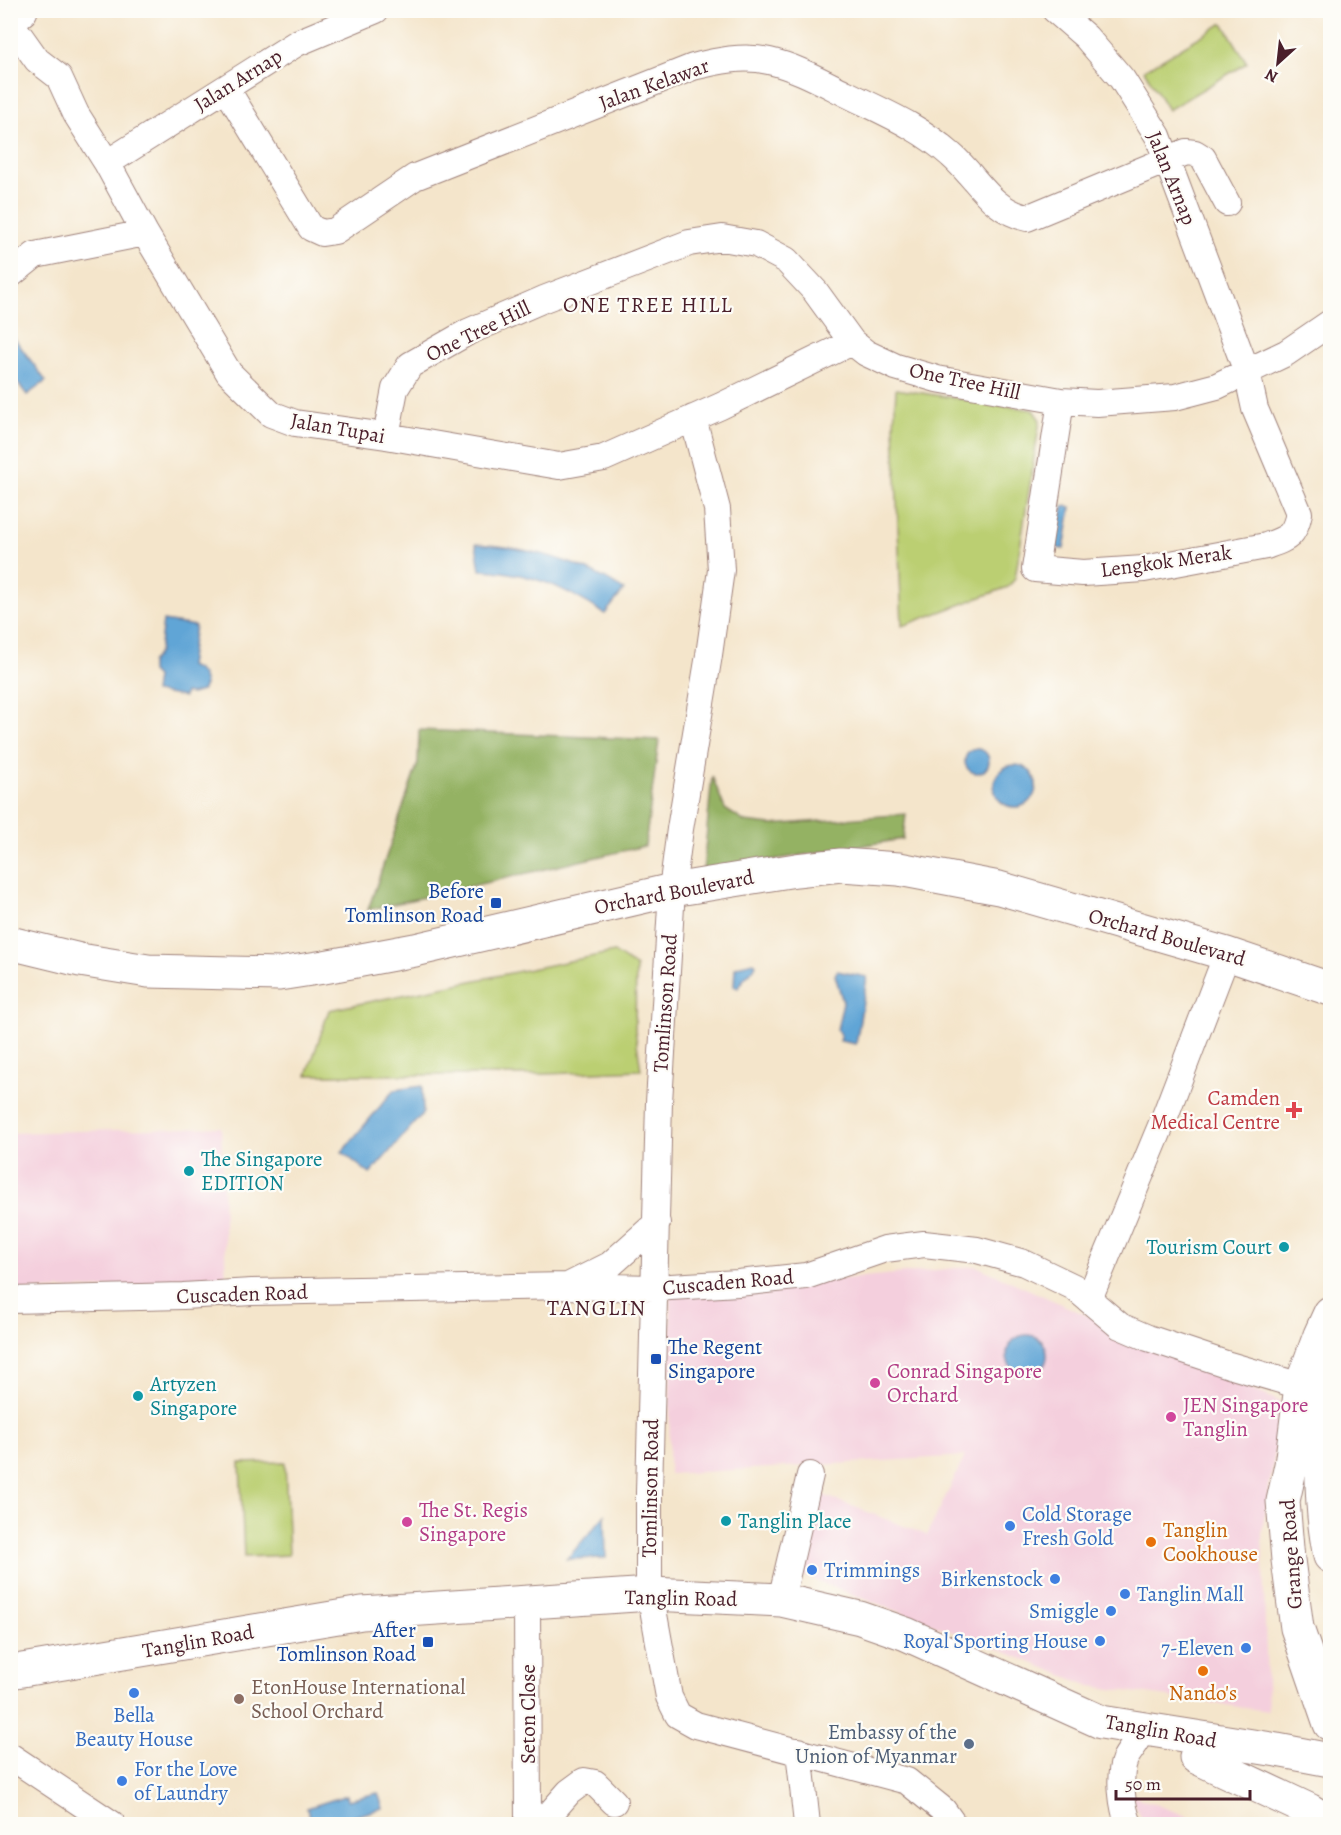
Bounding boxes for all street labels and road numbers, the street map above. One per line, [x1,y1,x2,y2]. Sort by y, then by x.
street label: Jalan Arnap [189,42,287,118]
street label: Jalan Kelawar [595,51,713,117]
street label: Jalan Arnap [1140,127,1204,229]
street label: One Tree Hill [421,294,535,368]
street label: One Tree Hill [907,356,1023,406]
street label: Jalan Tupai [288,406,388,450]
street label: Lengkok Merak [1099,538,1234,584]
street label: Orchard Boulevard [592,863,757,921]
street label: Orchard Boulevard [1085,901,1249,973]
street label: Tomlinson Road [646,932,684,1073]
street label: Cuscaden Road [661,1262,795,1302]
street label: Cuscaden Road [176,1278,309,1310]
street label: Tomlinson Road [635,1418,665,1558]
street label: Grange Road [1273,1497,1309,1610]
street label: Tanglin Road [624,1583,738,1613]
street label: Tanglin Road [140,1617,257,1665]
street label: Seton Close [514,1664,542,1764]
street label: Tanglin Road [1103,1707,1220,1755]

